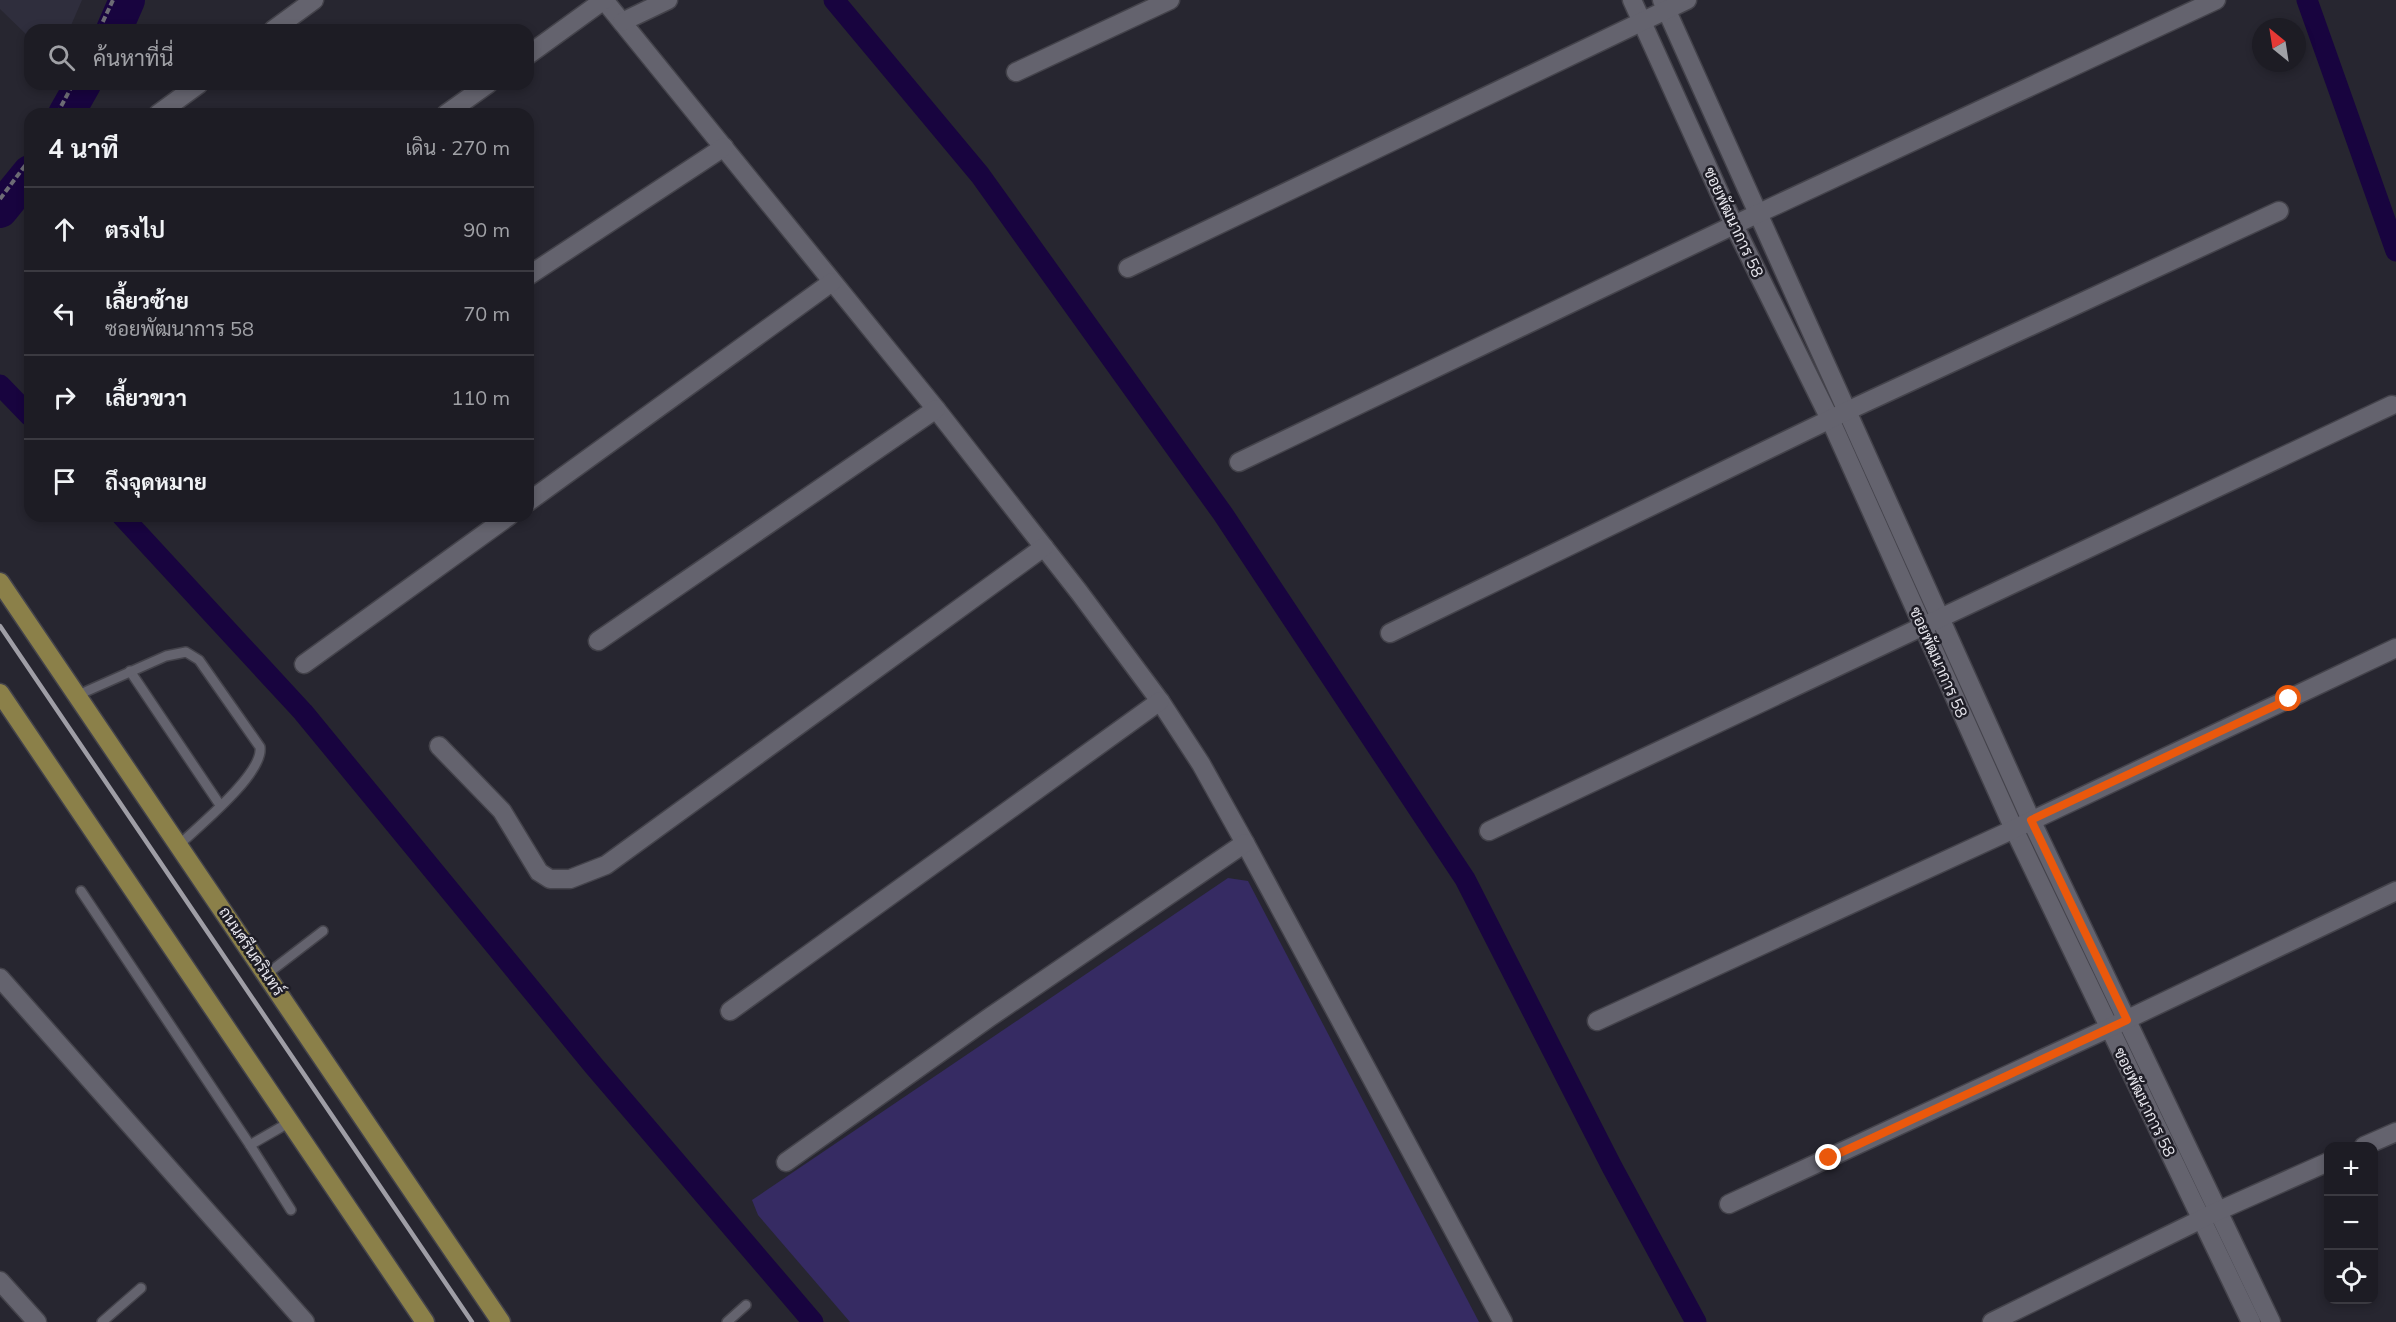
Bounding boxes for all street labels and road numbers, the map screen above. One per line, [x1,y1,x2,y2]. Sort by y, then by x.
street label: ซอยพัฒนาการ 58 [1700,164,1768,280]
street label: ซอยพัฒนาการ 58 [1906,603,1972,721]
street label: ถนนศรีนครินทร์ [215,902,291,1000]
street label: ซอยพัฒนาการ 58 [2110,1044,2180,1160]

